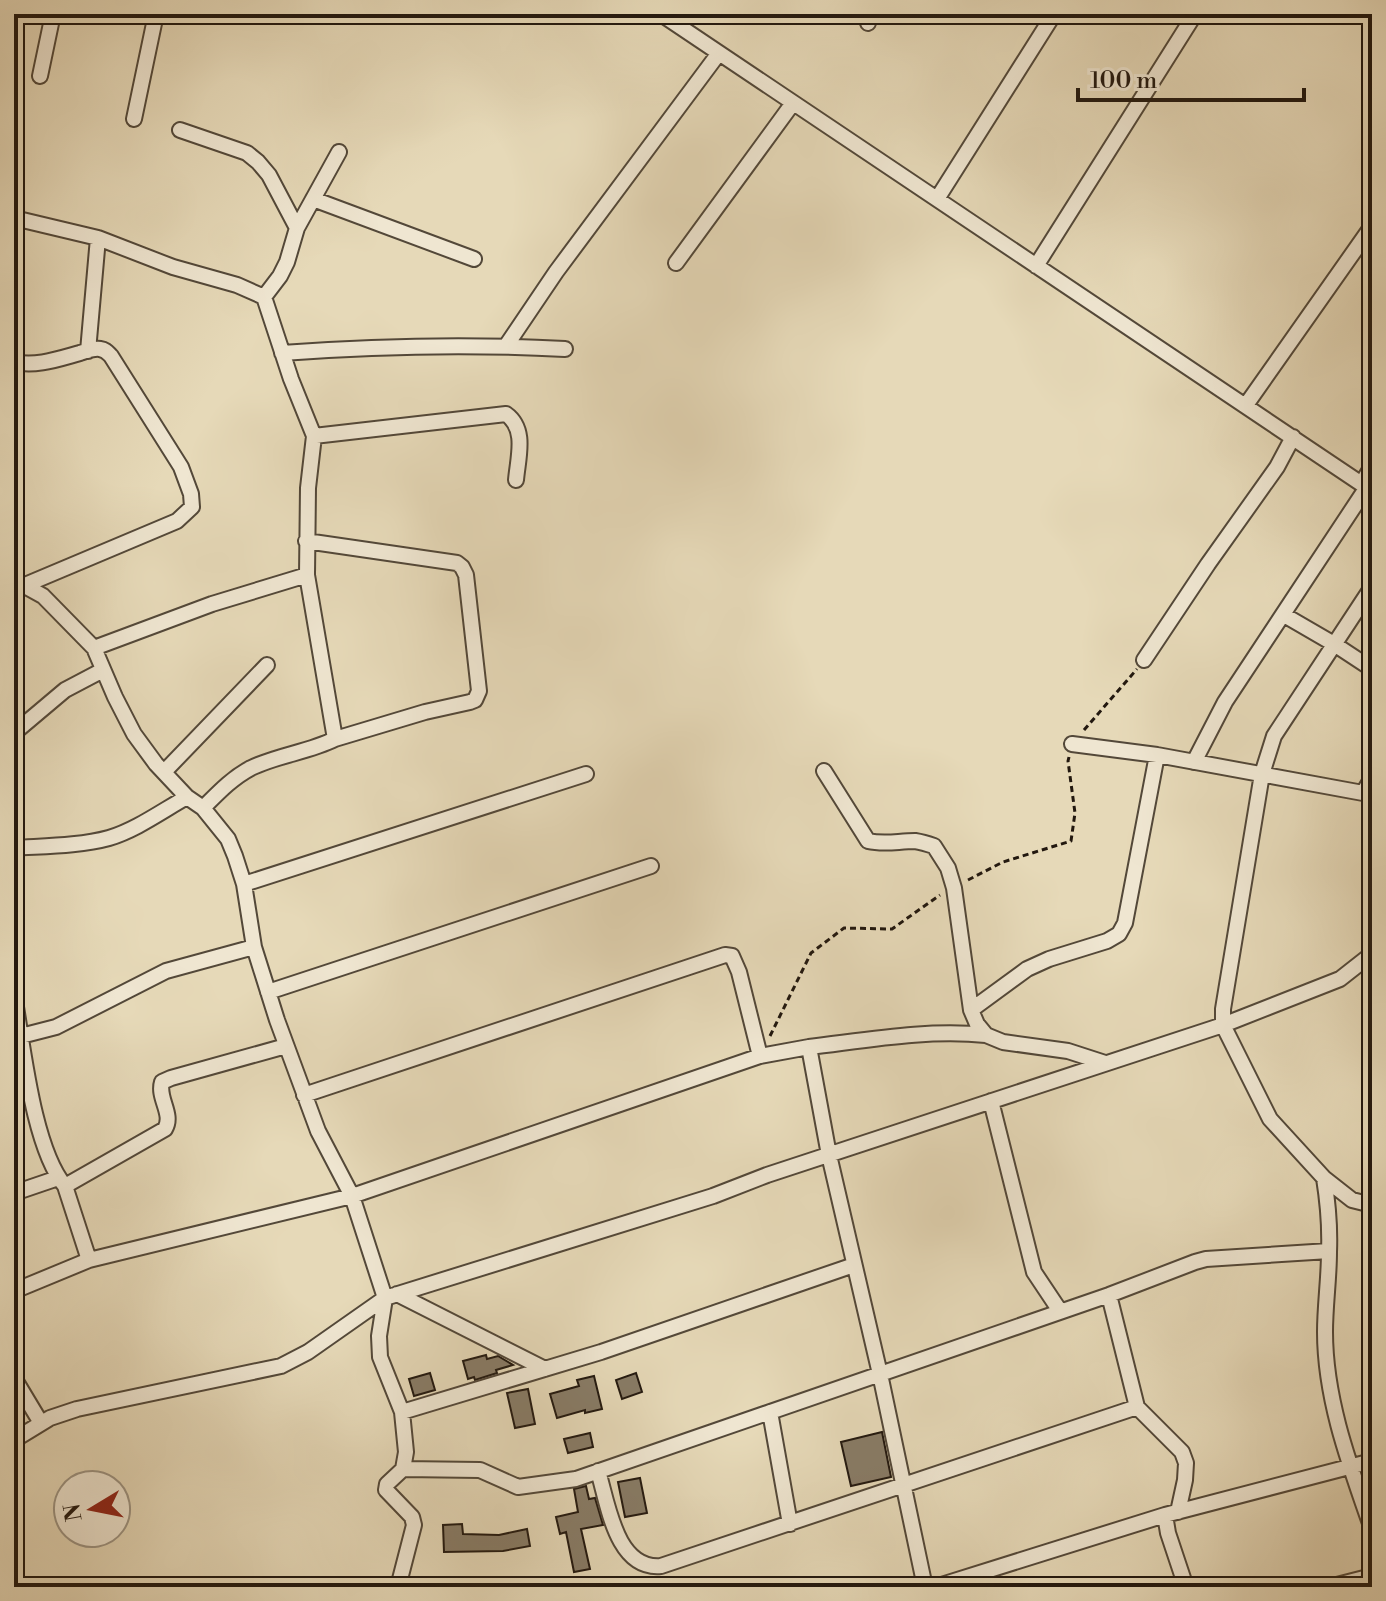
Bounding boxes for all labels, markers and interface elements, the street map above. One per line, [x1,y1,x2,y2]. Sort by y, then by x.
scale bar [1078,52,1304,102]
text: 100 m [1090,66,1157,96]
north arrow [52,1469,132,1549]
text: N [59,1501,89,1523]

